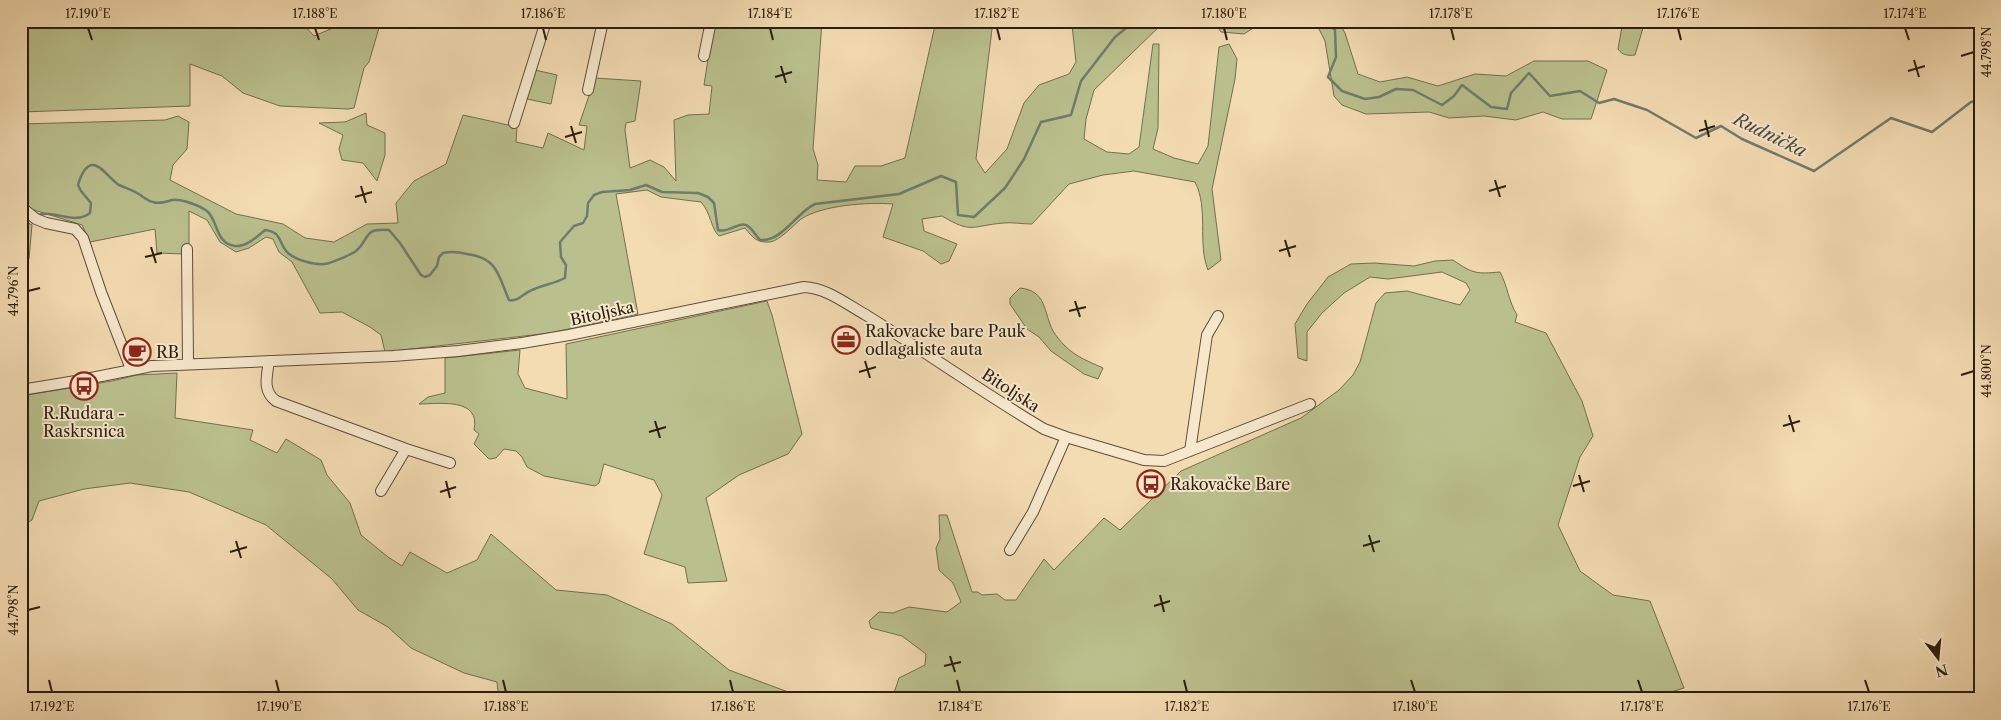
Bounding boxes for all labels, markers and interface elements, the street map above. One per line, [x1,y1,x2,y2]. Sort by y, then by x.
text: 17.190°E [65,6,111,21]
text: 17.188°E [292,6,338,21]
text: 17.186°E [521,6,565,21]
text: 17.184°E [748,6,792,21]
text: 17.182°E [975,6,1019,21]
text: 17.180°E [1201,6,1247,21]
text: 17.178°E [1429,6,1473,21]
text: 17.176°E [1656,6,1700,21]
text: 17.174°E [1883,6,1927,21]
text: 44.798°N [1979,26,1994,77]
water label: Rudnička [1728,107,1810,162]
text: 44.796°N [6,266,21,316]
street label: Bitoljska [568,296,636,330]
place label: Rakovacke bare Pauk odlagaliste auta [865,321,1026,359]
office icon: Rakovacke bare Pauk odlagaliste auta [831,325,861,355]
cafe icon: RB [122,337,152,367]
place label: RB [156,342,179,362]
text: 44.800°N [1979,344,1994,398]
street label: Bitoljska [978,364,1044,416]
bus stop icon: R.Rudara - Raskrsnica [69,371,99,401]
place label: R.Rudara - Raskrsnica [43,403,125,441]
bus stop icon: Rakovačke Bare [1136,469,1166,499]
place label: Rakovačke Bare [1170,474,1290,494]
text: 44.798°N [6,584,21,635]
north arrow [1914,632,1964,682]
text: N [1933,660,1950,681]
text: 17.192°E [30,699,74,714]
text: 17.190°E [256,699,302,714]
text: 17.188°E [483,699,529,714]
text: 17.186°E [711,699,755,714]
text: 17.184°E [938,699,982,714]
text: 17.182°E [1165,699,1209,714]
text: 17.180°E [1392,699,1438,714]
text: 17.178°E [1620,699,1664,714]
text: 17.176°E [1847,699,1891,714]

